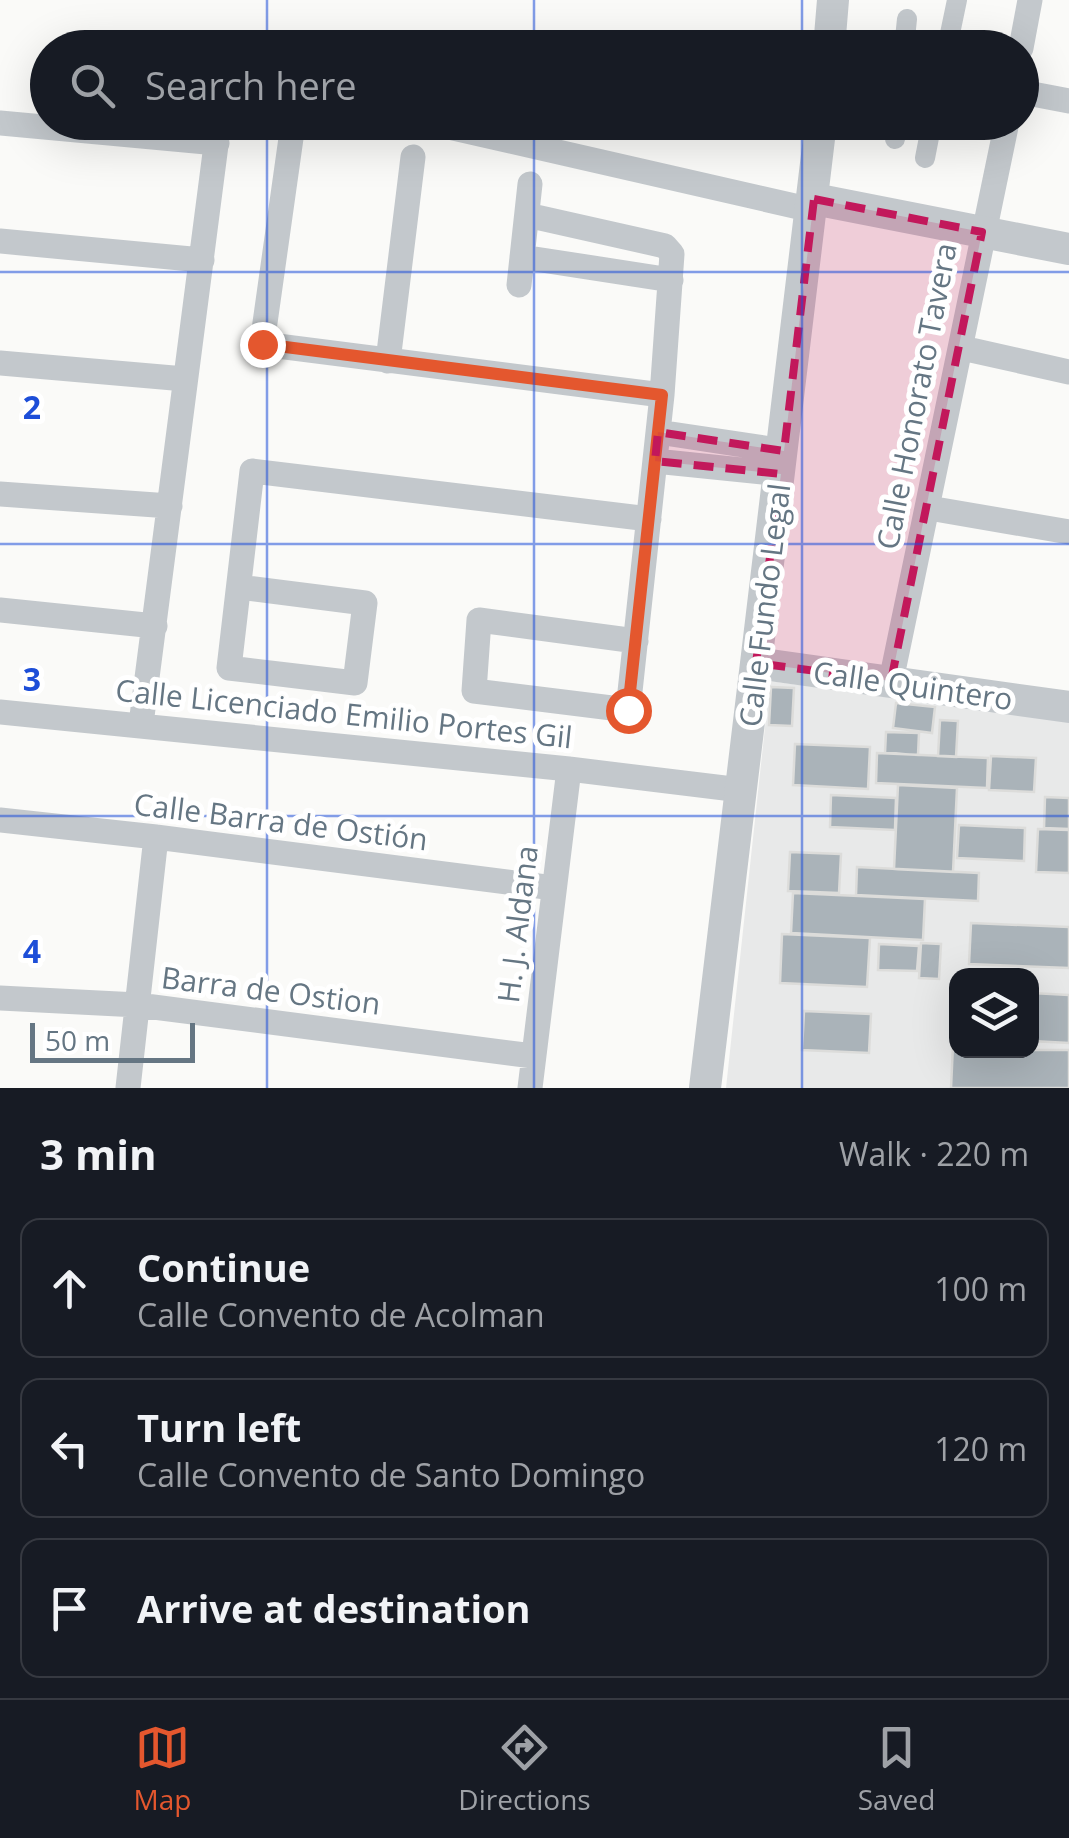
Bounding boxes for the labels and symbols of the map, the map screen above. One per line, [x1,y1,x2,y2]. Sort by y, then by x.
street label: Calle Honorato Tavera [866,239,966,553]
route end [240,322,286,368]
text: 2 [23,385,41,428]
street label: Calle Fundo Legal [729,481,799,729]
street label: Calle Quintero [811,651,1015,719]
text: 3 [23,657,41,700]
street label: Calle Licenciado Emilio Portes Gil [114,669,574,757]
route start [606,688,652,734]
street label: Calle Barra de Ostión [132,783,430,859]
street label: H. J. Aldana [487,843,547,1005]
text: 4 [23,929,41,972]
street label: Barra de Ostion [159,956,383,1024]
scale bar [30,1018,195,1062]

